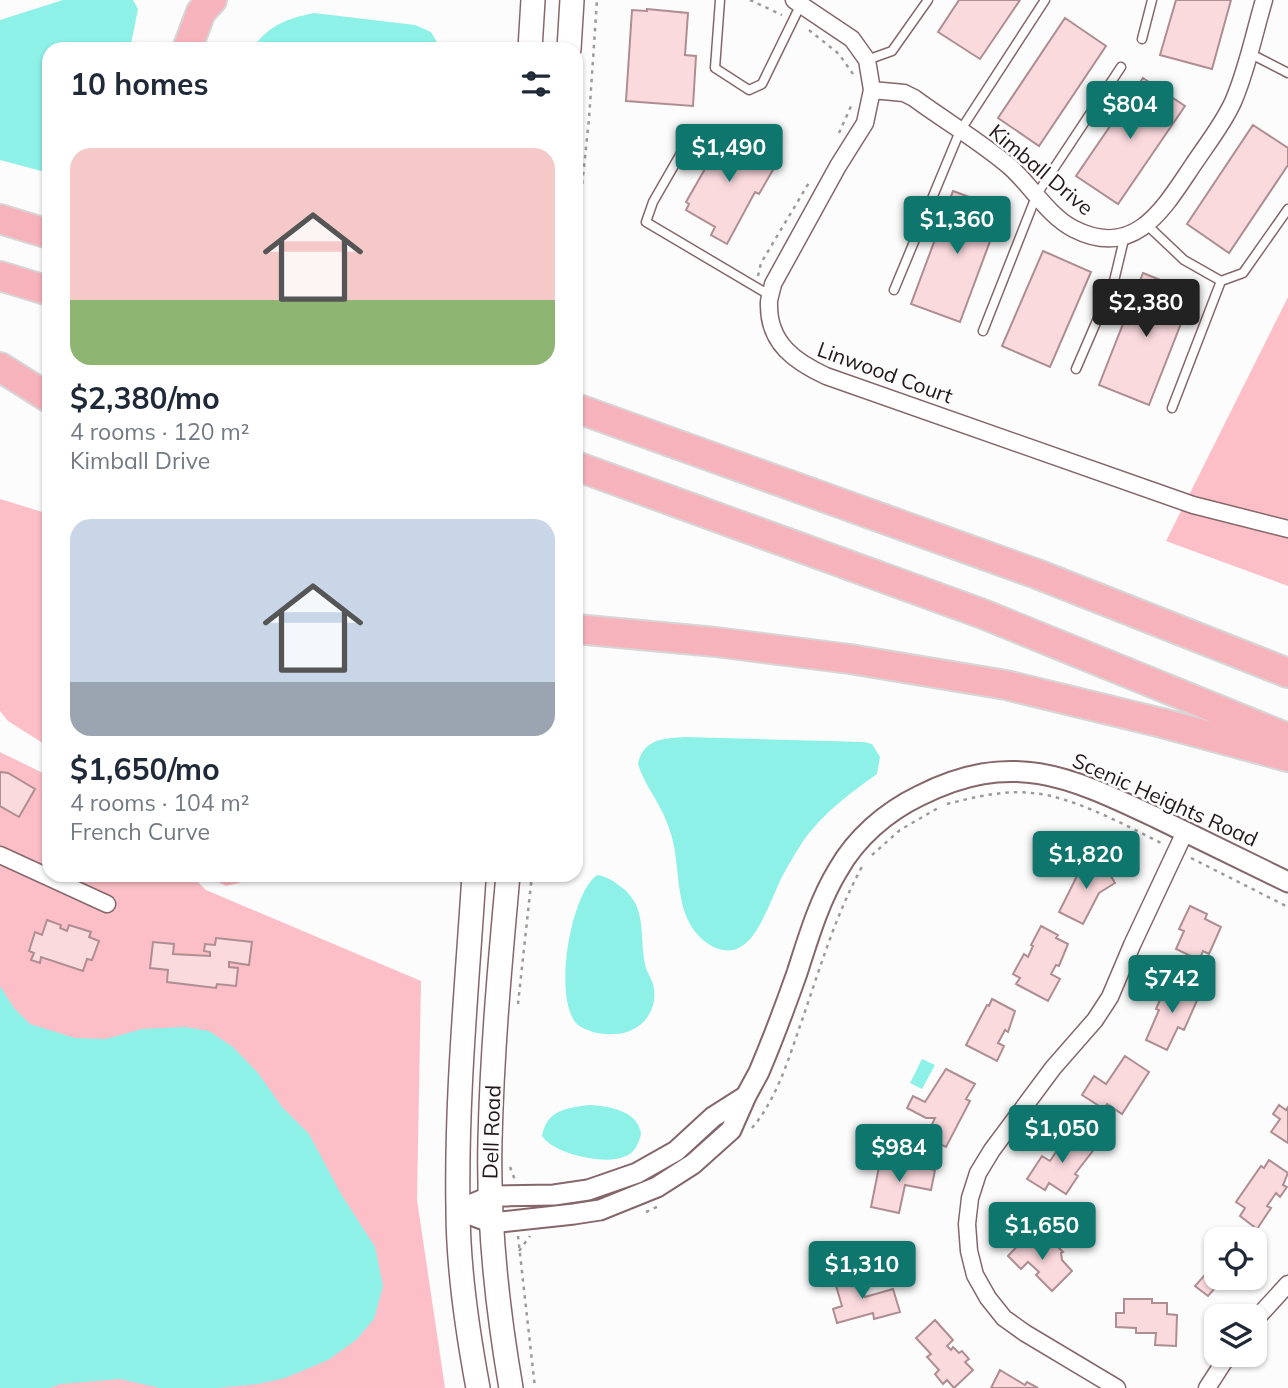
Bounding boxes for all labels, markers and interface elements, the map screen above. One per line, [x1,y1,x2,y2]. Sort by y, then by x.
text: 10 homes [70,65,209,103]
icon: filters [517,65,555,103]
pin: $804 [1089,82,1171,141]
text: $804 [1102,89,1158,118]
street label: Kimball Drive [984,118,1099,220]
pin: $1,490 [672,124,786,184]
text: $1,490 [692,132,766,161]
icon: home [250,194,376,320]
pin: $1,360 [900,196,1014,256]
text: $1,360 [920,204,994,233]
pin: $2,380 [1089,280,1203,339]
text: $2,380 [1109,287,1183,316]
street label: Linwood Court [814,336,957,409]
text: $2,380/mo [70,379,220,417]
text: 4 rooms · 120 m² [70,417,250,446]
text: Kimball Drive [70,446,210,475]
icon: home [250,565,376,691]
street label: Scenic Heights Road [1069,747,1262,852]
text: $1,650/mo [70,750,220,788]
text: 4 rooms · 104 m² [70,788,250,817]
text: French Curve [70,817,210,846]
pin: $1,820 [1029,832,1143,891]
text: $1,820 [1049,839,1123,868]
pin: $742 [1131,956,1213,1015]
text: $742 [1144,963,1200,992]
street label: Dell Road [476,1085,506,1179]
pin: $1,050 [1005,1106,1119,1165]
text: $1,050 [1025,1113,1099,1142]
pin: $984 [858,1124,940,1184]
text: $984 [871,1132,927,1161]
pin: $1,650 [985,1202,1099,1262]
text: $1,650 [1005,1210,1079,1239]
map controls [1204,1227,1267,1367]
button: locate [1204,1227,1267,1290]
pin: $1,310 [805,1242,919,1301]
text: $1,310 [825,1249,899,1278]
button: layers [1204,1304,1267,1367]

